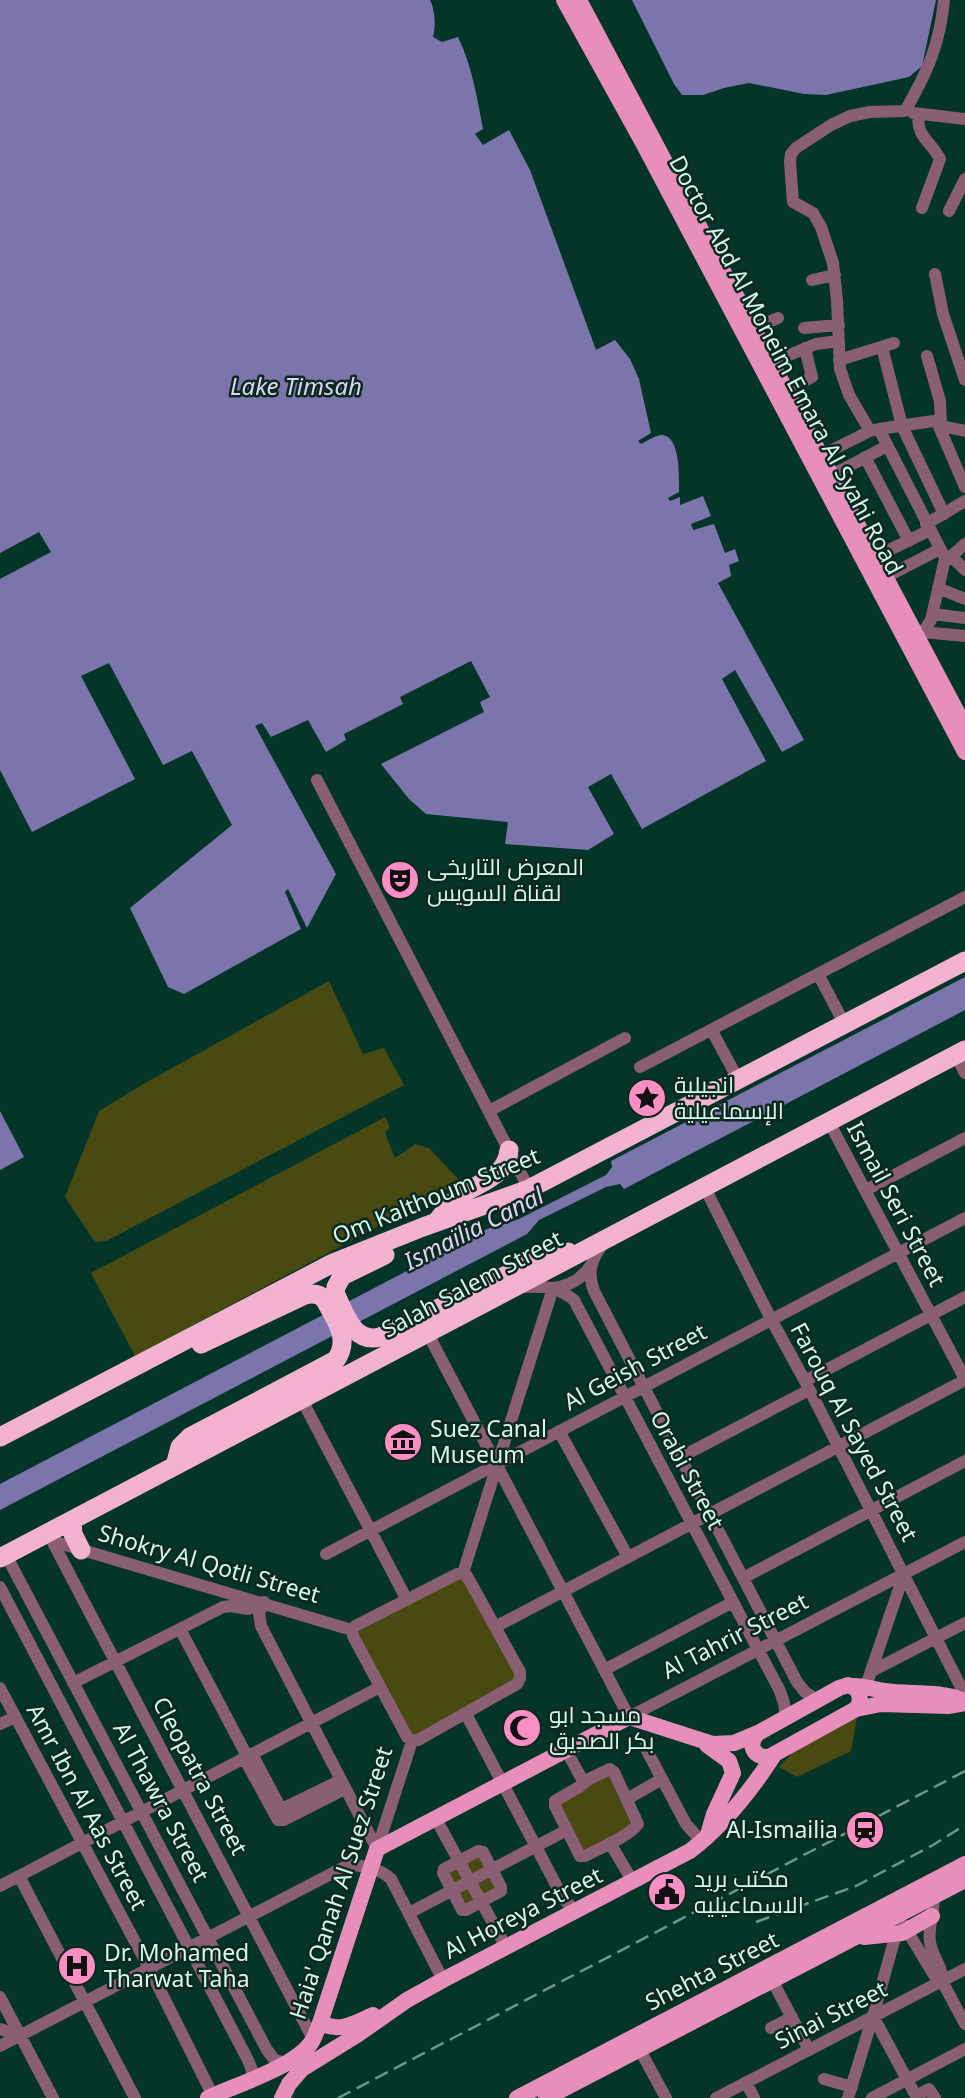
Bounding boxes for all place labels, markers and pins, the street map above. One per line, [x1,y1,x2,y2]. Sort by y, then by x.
place label: المعرض التاريخى لقناة السويس [427,850,584,908]
theatre icon: المعرض التاريخى لقناة السويس [379,859,421,901]
place label: انجيلية الإسماعيلية [674,1068,784,1126]
place icon: انجيلية الإسماعيلية [626,1077,668,1119]
place label: Suez Canal Museum [430,1412,547,1470]
museum icon: Suez Canal Museum [382,1421,424,1463]
place label: مسجد ابو بكر الصديق [549,1698,654,1756]
mosque icon: مسجد ابو بكر الصديق [501,1707,543,1749]
station icon: Al-Ismailia [844,1809,886,1851]
place label: Al-Ismailia [726,1813,838,1845]
place label: مكتب بريد الاسماعيليه [694,1862,804,1920]
public building icon: مكتب بريد الاسماعيليه [646,1871,688,1913]
place label: Dr. Mohamed Tharwat Taha [104,1936,250,1994]
hospital icon: Dr. Mohamed Tharwat Taha [56,1945,98,1987]

